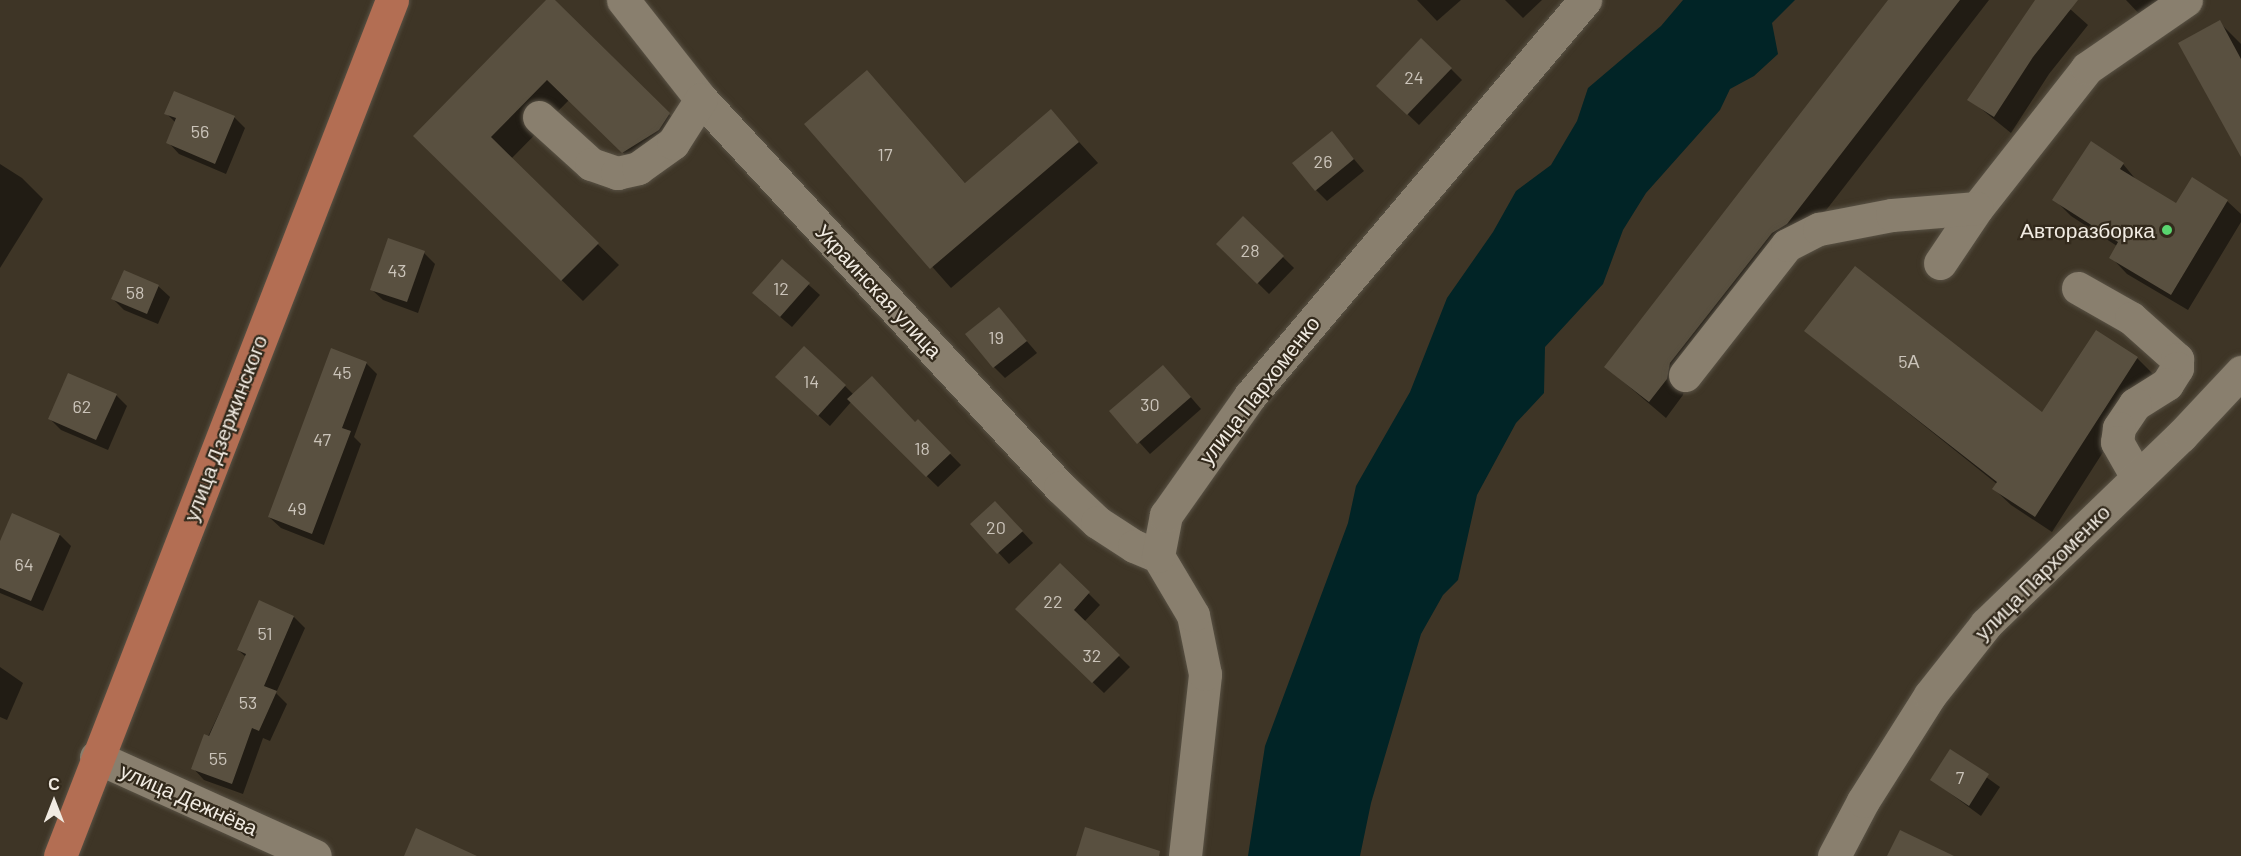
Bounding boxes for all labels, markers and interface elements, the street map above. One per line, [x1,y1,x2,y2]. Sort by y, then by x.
house number: 24 [1404,66,1424,88]
house number: 56 [191,120,209,142]
house number: 17 [878,143,892,165]
house number: 26 [1314,150,1332,172]
place label: Авторазборка [2020,217,2155,243]
street label: Украинская улица [811,219,947,363]
marker: Авторазборка [2160,223,2174,237]
house number: 28 [1240,239,1260,261]
house number: 43 [387,259,407,281]
house number: 12 [773,277,789,299]
house number: 58 [126,281,144,303]
street label: улица Пархоменко [1193,311,1325,469]
house number: 19 [988,326,1004,348]
street label: улица Дзержинского [178,331,272,525]
house number: 5А [1898,350,1920,372]
house number: 45 [332,361,352,383]
house number: 14 [803,370,819,392]
house number: 30 [1140,393,1160,415]
house number: 62 [73,395,91,417]
house number: 47 [313,428,331,450]
house number: 18 [914,437,930,459]
house number: 49 [287,497,307,519]
street label: улица Пархоменко [1969,499,2115,645]
house number: 20 [986,516,1006,538]
house number: 64 [14,553,34,575]
house number: 22 [1043,590,1063,612]
house number: 51 [257,622,273,644]
house number: 32 [1083,644,1101,666]
house number: 53 [239,691,257,713]
house number: 55 [209,747,227,769]
street label: улица Дежнёва [116,757,262,841]
house number: 7 [1956,766,1964,788]
north arrow [24,772,84,832]
text: С [48,774,60,793]

